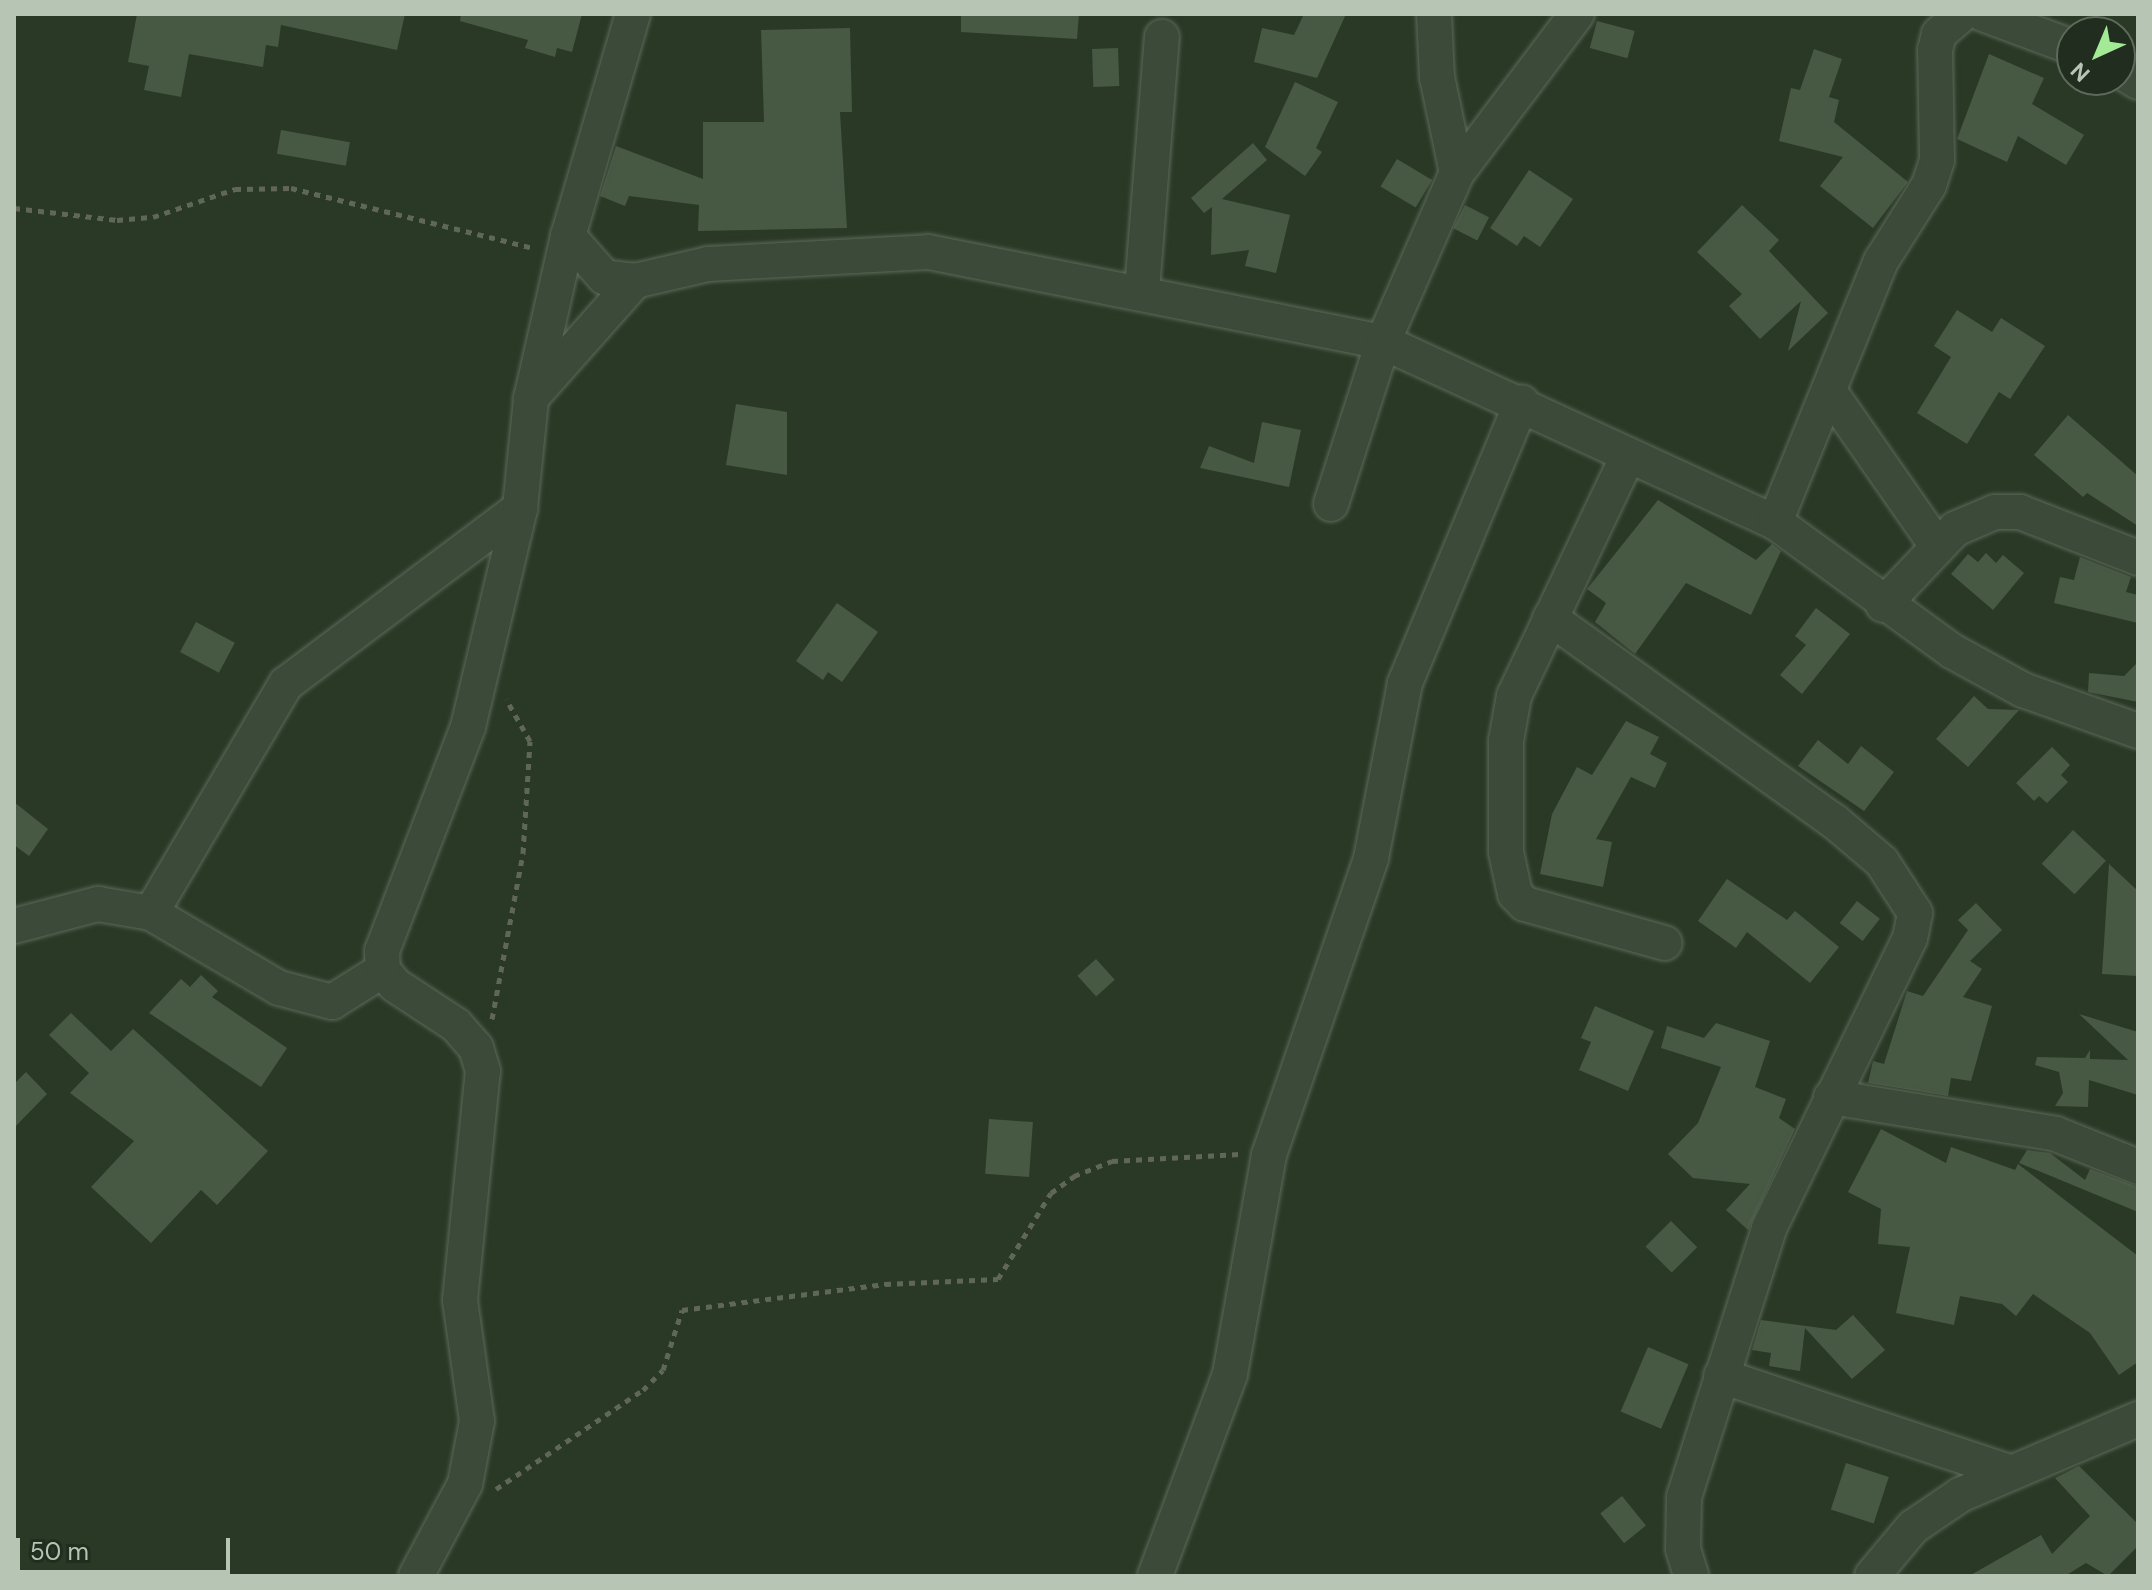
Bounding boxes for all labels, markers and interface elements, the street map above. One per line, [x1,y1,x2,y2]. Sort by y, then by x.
north arrow [2056,16,2136,96]
text: N [2065,56,2096,88]
scale bar [20,1522,234,1572]
text: 50 m [30,1536,89,1567]

